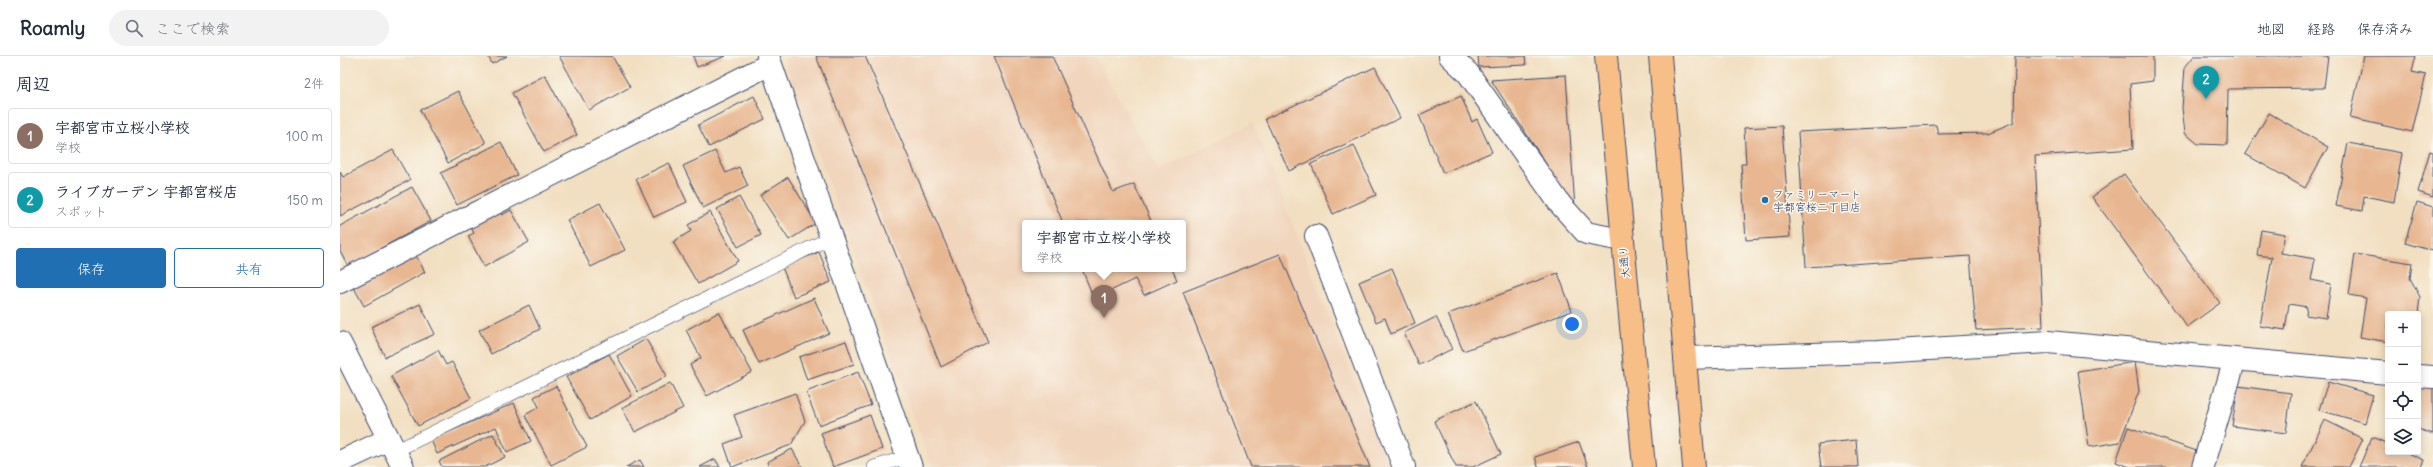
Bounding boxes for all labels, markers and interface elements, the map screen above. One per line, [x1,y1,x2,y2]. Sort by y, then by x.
search box [109,10,389,46]
text: Roamly [20,16,85,40]
icon: search [123,17,145,39]
text: ここで検索 [155,19,230,38]
text: 地図 [2257,20,2285,38]
text: 経路 [2307,20,2335,38]
text: 保存済み [2357,20,2413,38]
pin: 2 [2193,66,2219,99]
text: 周辺 [16,73,50,95]
text: 2件 [304,75,324,92]
text: 宇都宮市立桜小学校 [55,118,190,137]
text: 1 [27,128,33,145]
text: 100 m [286,128,323,145]
text: 学校 [55,139,81,156]
text: ライブガーデン 宇都宮桜店 [55,182,238,201]
place label: ファミリーマート 宇都宮桜二丁目店 [1773,187,1861,214]
text: 2 [26,192,34,209]
text: 150 m [287,192,323,209]
marker: ファミリーマート 宇都宮桜二丁目店 [1760,195,1770,205]
text: スポット [55,203,107,220]
popup [1022,220,1186,272]
text: 宇都宮市立桜小学校 [1036,228,1172,247]
street label: 大通り [1615,245,1633,279]
button: 保存 [16,248,166,288]
button: 共有 [174,248,324,288]
text: 学校 [1036,249,1063,266]
pin: 1 [1091,285,1117,318]
map controls [2385,311,2421,455]
button: + [2385,311,2421,347]
your location [1562,314,1582,334]
button: − [2385,347,2421,383]
button: locate [2385,383,2421,419]
button: layers [2385,419,2421,455]

